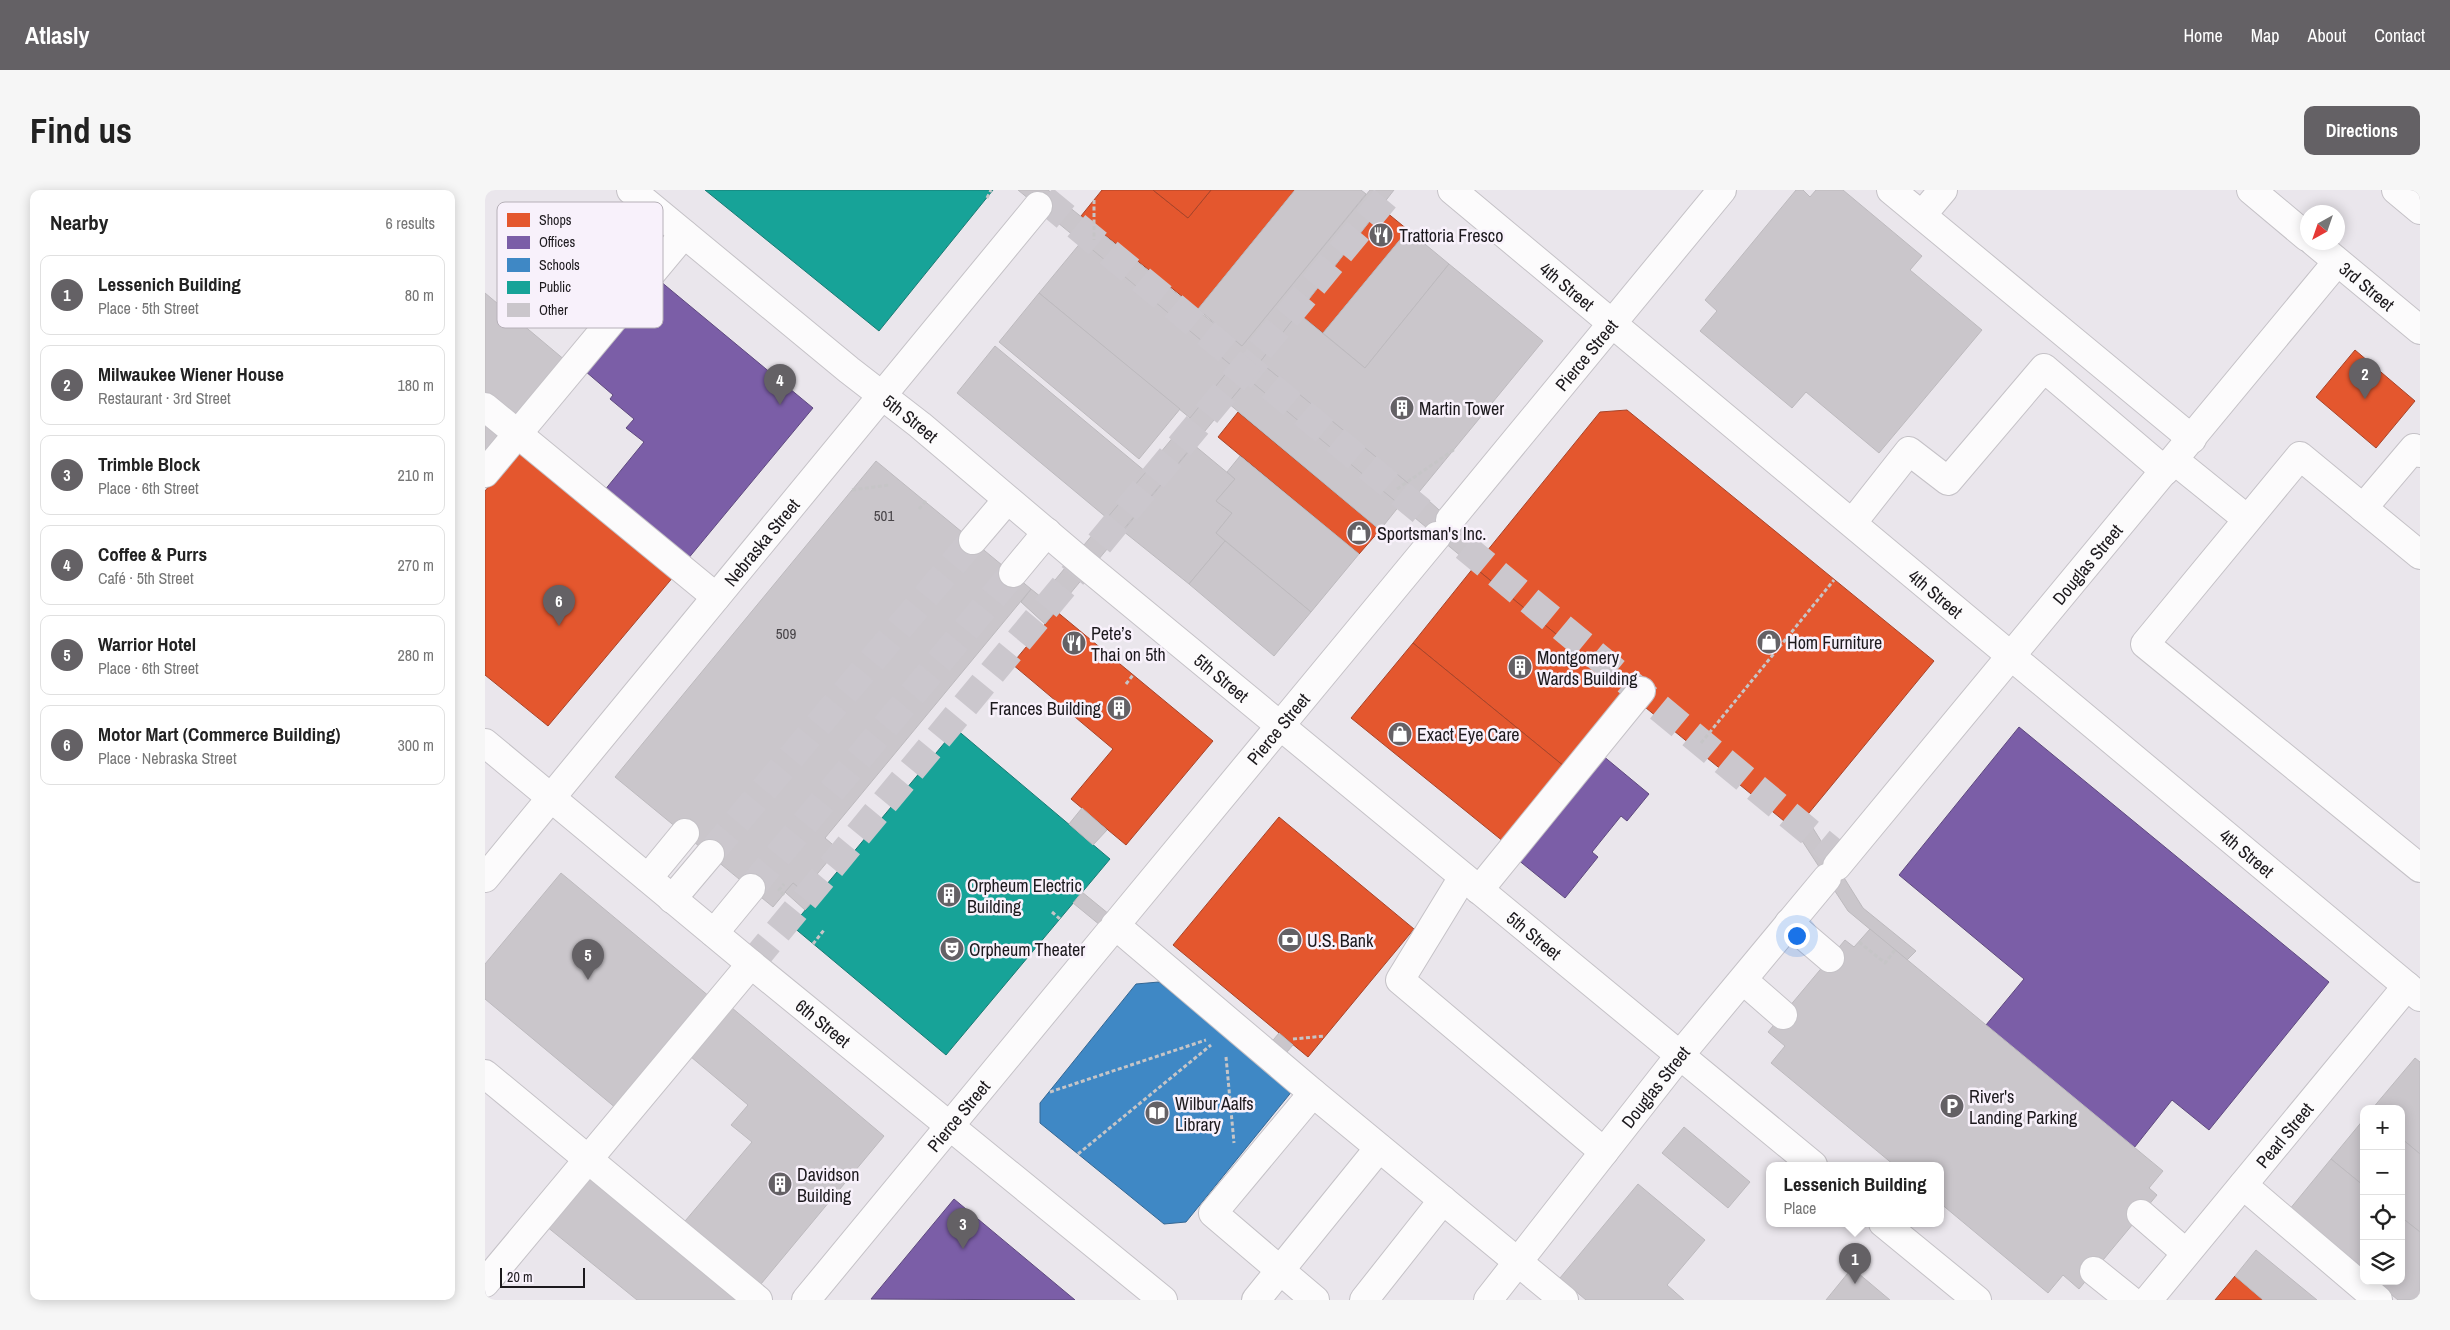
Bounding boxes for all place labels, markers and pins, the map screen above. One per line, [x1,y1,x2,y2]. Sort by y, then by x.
restaurant icon: Trattoria Fresco [1368,222,1394,248]
place label: Trattoria Fresco [1399,223,1503,248]
pin: 2 [2349,358,2381,399]
pin: 4 [764,364,796,405]
building icon: Martin Tower [1389,395,1415,421]
place label: Martin Tower [1419,396,1504,421]
shop icon: Sportsman's Inc. [1346,520,1372,546]
place label: Sportsman's Inc. [1377,521,1486,546]
pin: 6 [543,585,575,626]
place label: Pete’s Thai on 5th [1091,621,1166,667]
shop icon: Hom Furniture [1756,629,1782,655]
restaurant icon: Pete’s Thai on 5th [1061,630,1087,656]
place label: Hom Furniture [1787,630,1882,655]
place label: Montgomery Wards Building [1537,645,1638,691]
building icon: Montgomery Wards Building [1507,654,1533,680]
building icon: Frances Building [1106,695,1132,721]
place label: Frances Building [989,696,1102,721]
shop icon: Exact Eye Care [1387,721,1413,747]
place label: Exact Eye Care [1417,722,1520,747]
place label: Orpheum Electric Building [967,873,1082,919]
building icon: Orpheum Electric Building [936,882,962,908]
bank icon: U.S. Bank [1277,927,1303,953]
place label: U.S. Bank [1307,928,1374,953]
theatre icon: Orpheum Theater [939,936,965,962]
place label: Orpheum Theater [969,937,1085,962]
pin: 5 [572,939,604,980]
place label: River's Landing Parking [1969,1084,2078,1130]
place label: Wilbur Aalfs Library [1175,1091,1254,1137]
parking icon: River's Landing Parking [1939,1093,1965,1119]
library icon: Wilbur Aalfs Library [1144,1100,1170,1126]
place label: Davidson Building [797,1162,859,1208]
building icon: Davidson Building [767,1171,793,1197]
pin: 3 [947,1208,979,1249]
pin: 1 [1839,1243,1871,1284]

